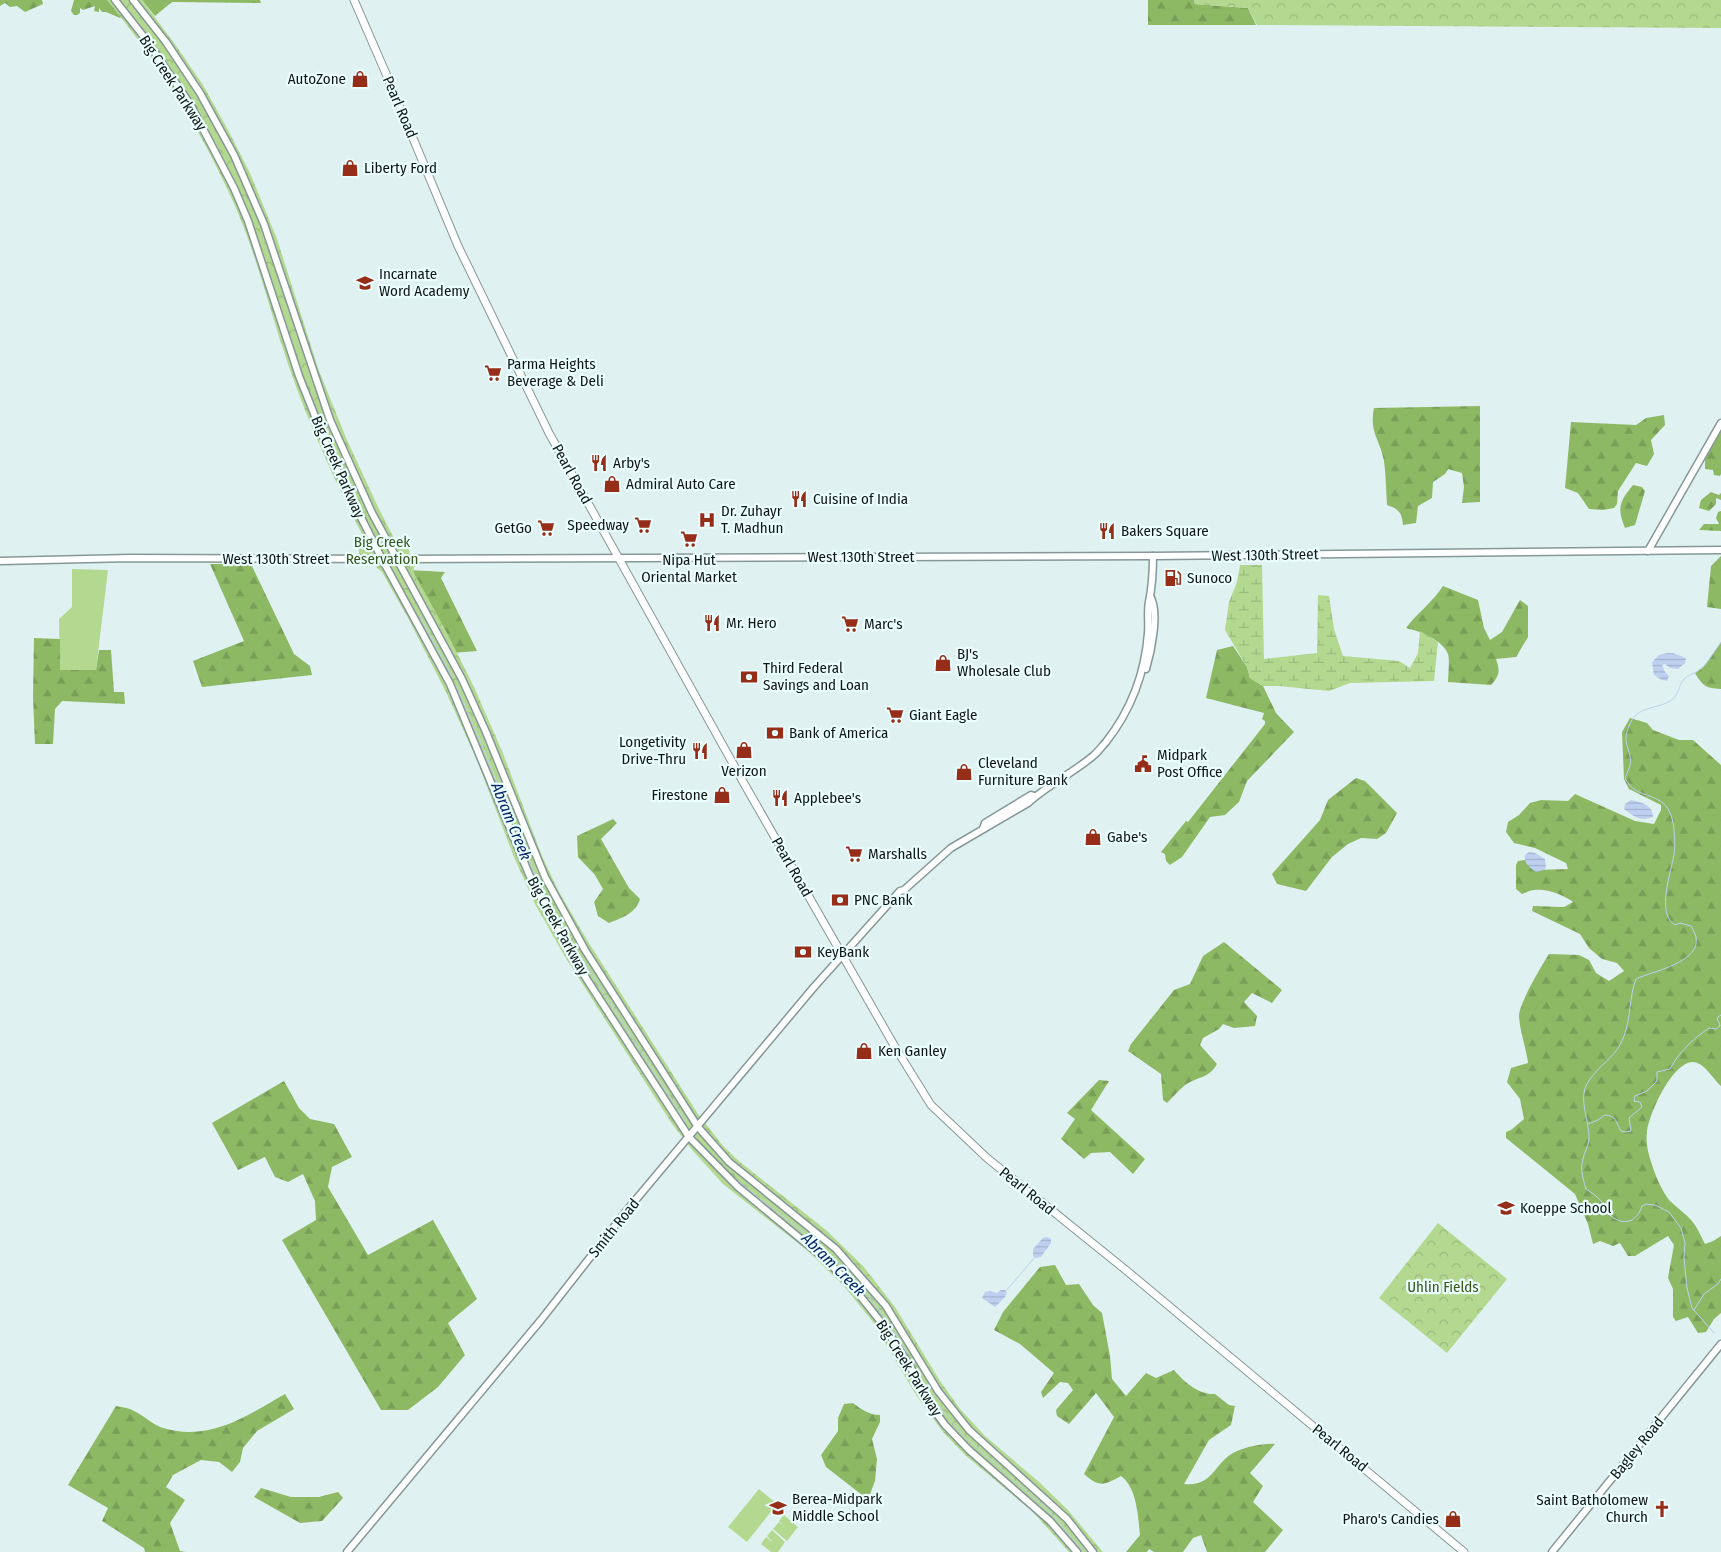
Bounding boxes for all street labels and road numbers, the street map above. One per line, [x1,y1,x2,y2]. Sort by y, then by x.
street label: Big Creek Parkway [135,32,211,134]
street label: Pearl Road [379,73,421,141]
street label: Big Creek Parkway [307,413,369,521]
street label: Pearl Road [548,441,596,507]
street label: West 130th Street [1211,545,1319,565]
street label: West 130th Street [808,548,915,566]
street label: West 130th Street [223,550,330,568]
street label: Pearl Road [768,834,816,900]
street label: Big Creek Parkway [523,873,593,979]
street label: Pearl Road [996,1163,1058,1219]
street label: Smith Road [585,1195,643,1261]
street label: Big Creek Parkway [872,1317,946,1420]
street label: Bagley Road [1606,1413,1668,1483]
street label: Pearl Road [1309,1420,1371,1476]

